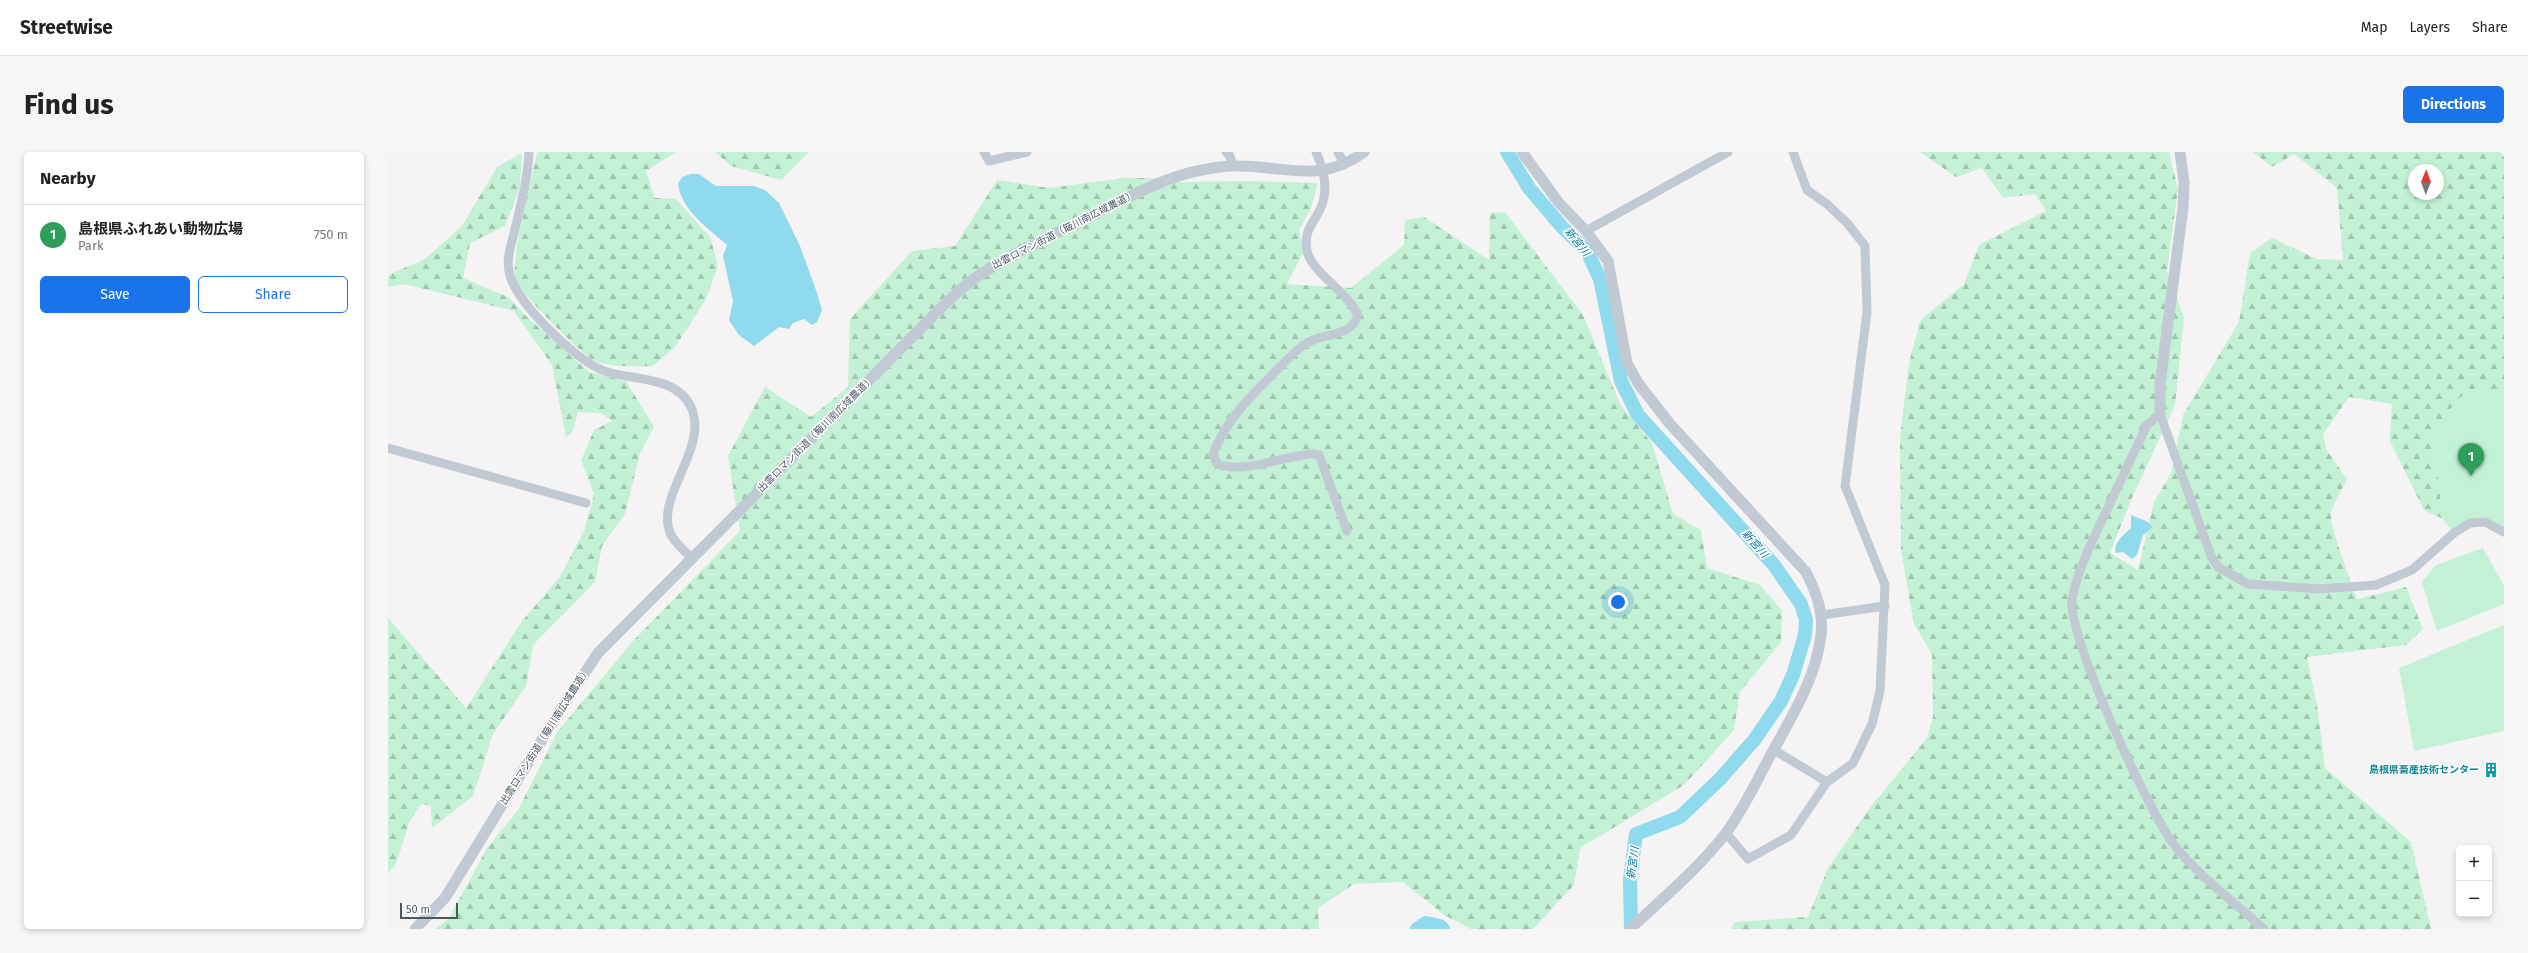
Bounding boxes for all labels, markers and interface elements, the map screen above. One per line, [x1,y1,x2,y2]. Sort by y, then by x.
text: Streetwise [20,16,113,39]
text: Map [2361,19,2387,36]
text: Layers [2409,19,2450,36]
text: Share [2472,19,2508,36]
button: Directions [2403,86,2504,123]
text: Find us [24,88,114,121]
north arrow [2408,164,2444,200]
text: Nearby [40,168,95,189]
street label: 出雲ロマン街道（簸川南広域農道） [990,188,1138,272]
text: 島根県ふれあい動物広場 [78,220,243,238]
water label: 新宮川 [1562,225,1593,260]
text: 1 [50,227,56,242]
text: 750 m [314,227,348,242]
text: Park [78,238,104,253]
button: Save [40,276,190,313]
button: Share [198,276,348,313]
street label: 出雲ロマン街道（簸川南広域農道） [755,373,877,495]
pin: 1 [2458,443,2484,476]
water label: 新宮川 [1739,527,1772,561]
your location [1608,592,1628,612]
street label: 出雲ロマン街道（簸川南広域農道） [498,665,592,807]
building icon: 島根県畜産技術センター [2482,761,2500,779]
place label: 島根県畜産技術センター [2369,764,2479,776]
water label: 新宮川 [1625,845,1642,880]
map controls [2456,845,2492,917]
button: + [2456,845,2492,881]
button: − [2456,881,2492,917]
scale bar [400,901,458,920]
text: 50 m [406,903,430,916]

